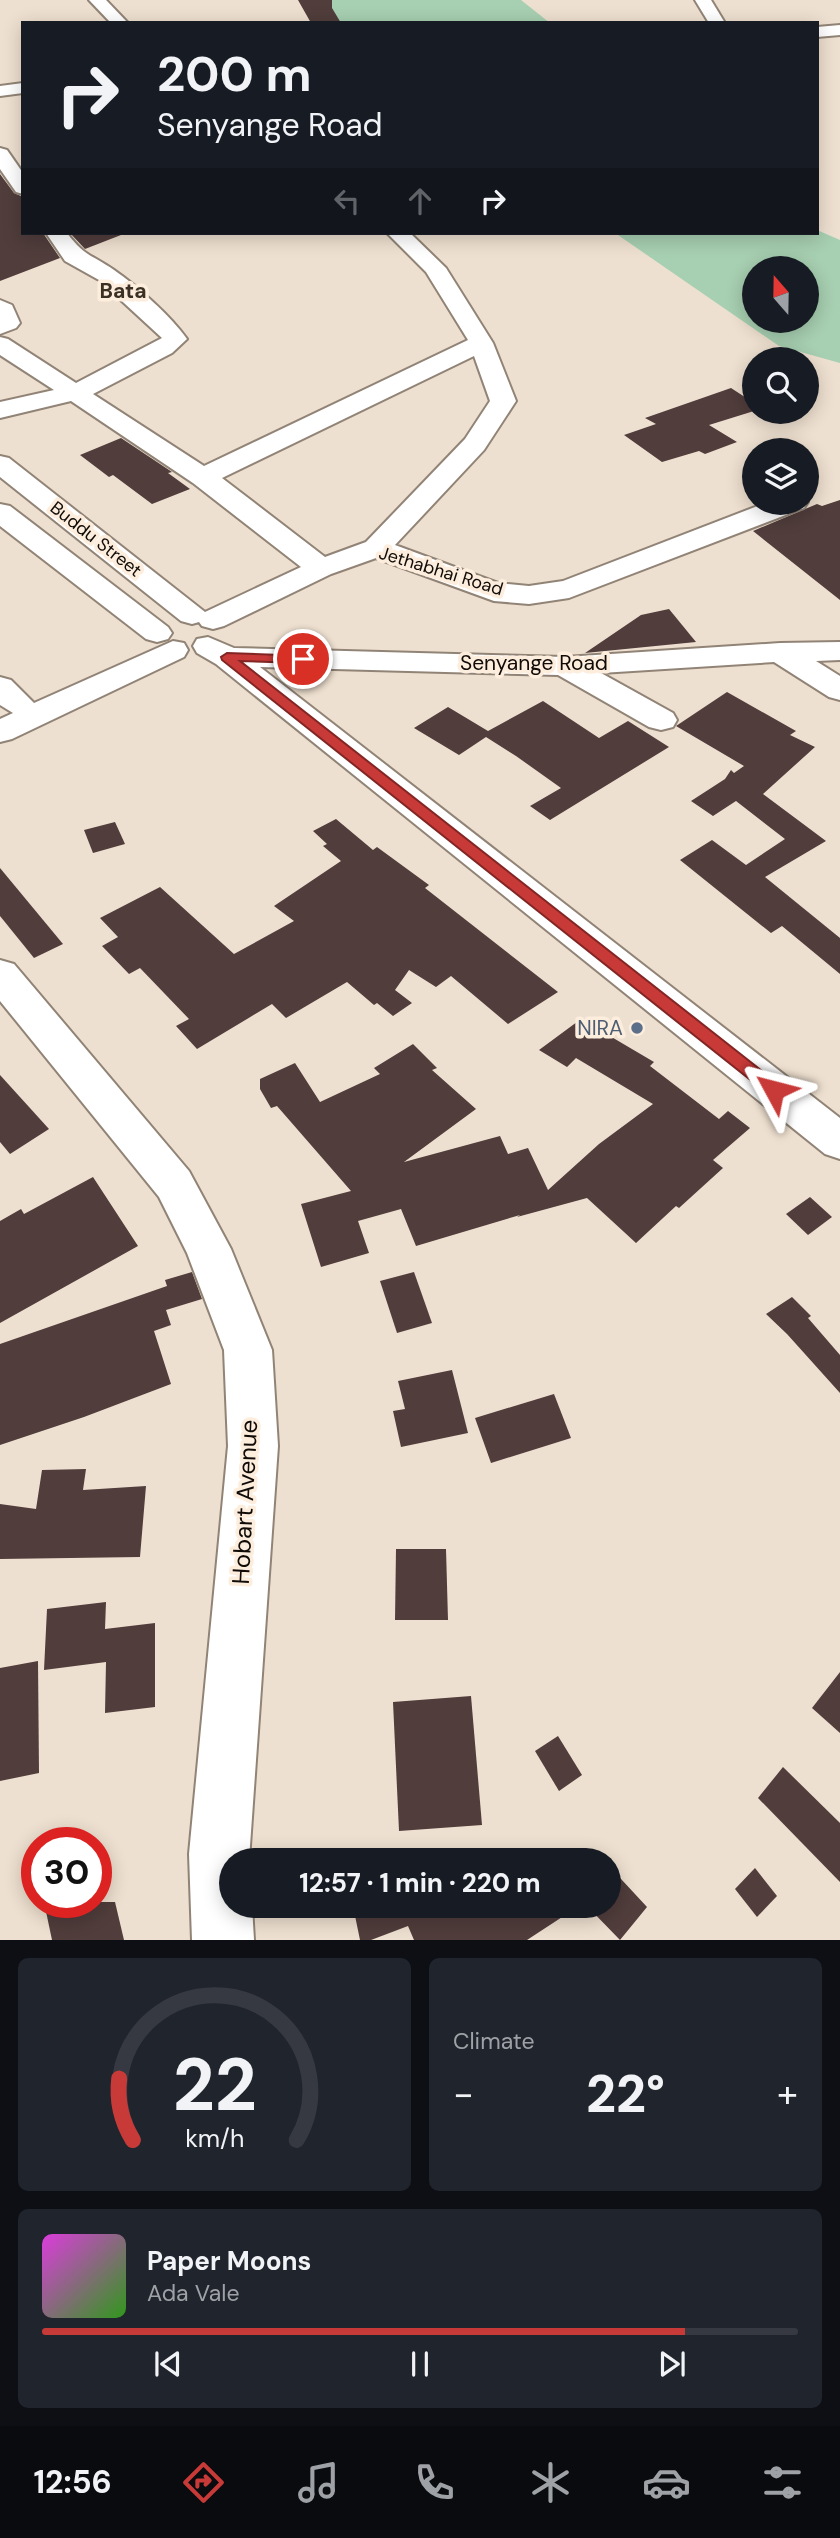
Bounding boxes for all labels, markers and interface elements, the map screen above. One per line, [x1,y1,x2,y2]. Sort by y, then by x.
text: 200 m [157,42,312,106]
icon: right [42,49,133,140]
text: Senyange Road [157,104,383,146]
icon: left [328,182,366,220]
icon: ahead [401,182,439,220]
icon: right [474,182,512,220]
north arrow [742,256,819,332]
map controls [742,256,819,515]
district label: Bata [100,277,146,305]
button: search [742,347,819,424]
button: layers [742,438,819,515]
street label: Buddu Street [45,496,147,582]
street label: Jethabhai Road [376,541,506,601]
pin [273,629,333,689]
icon: arrive [284,640,322,678]
street label: Senyange Road [460,649,608,677]
place label: NIRA [577,1014,623,1042]
marker: NIRA [629,1020,645,1036]
position arrow [737,1053,811,1127]
street label: Hobart Avenue [225,1419,264,1585]
speed limit sign: 30 [21,1827,112,1918]
text: 12:57 · 1 min · 220 m [299,1866,541,1900]
text: Climate [453,2026,535,2056]
text: 22 [172,2039,257,2134]
text: 22° [586,2060,665,2128]
text: − [453,2069,474,2119]
text: + [777,2069,798,2119]
text: km/h [185,2122,244,2155]
text: Paper Moons [147,2244,311,2278]
text: Ada Vale [147,2278,240,2308]
icon: previous [149,2345,187,2383]
icon: pause [401,2345,439,2383]
icon: next [653,2345,691,2383]
icon: directions [179,2458,228,2507]
icon: music [294,2458,343,2507]
icon: phone [410,2458,459,2507]
icon: climate [526,2458,575,2507]
icon: car [642,2458,691,2507]
icon: filters [758,2458,807,2507]
text: 12:56 [33,2461,112,2503]

